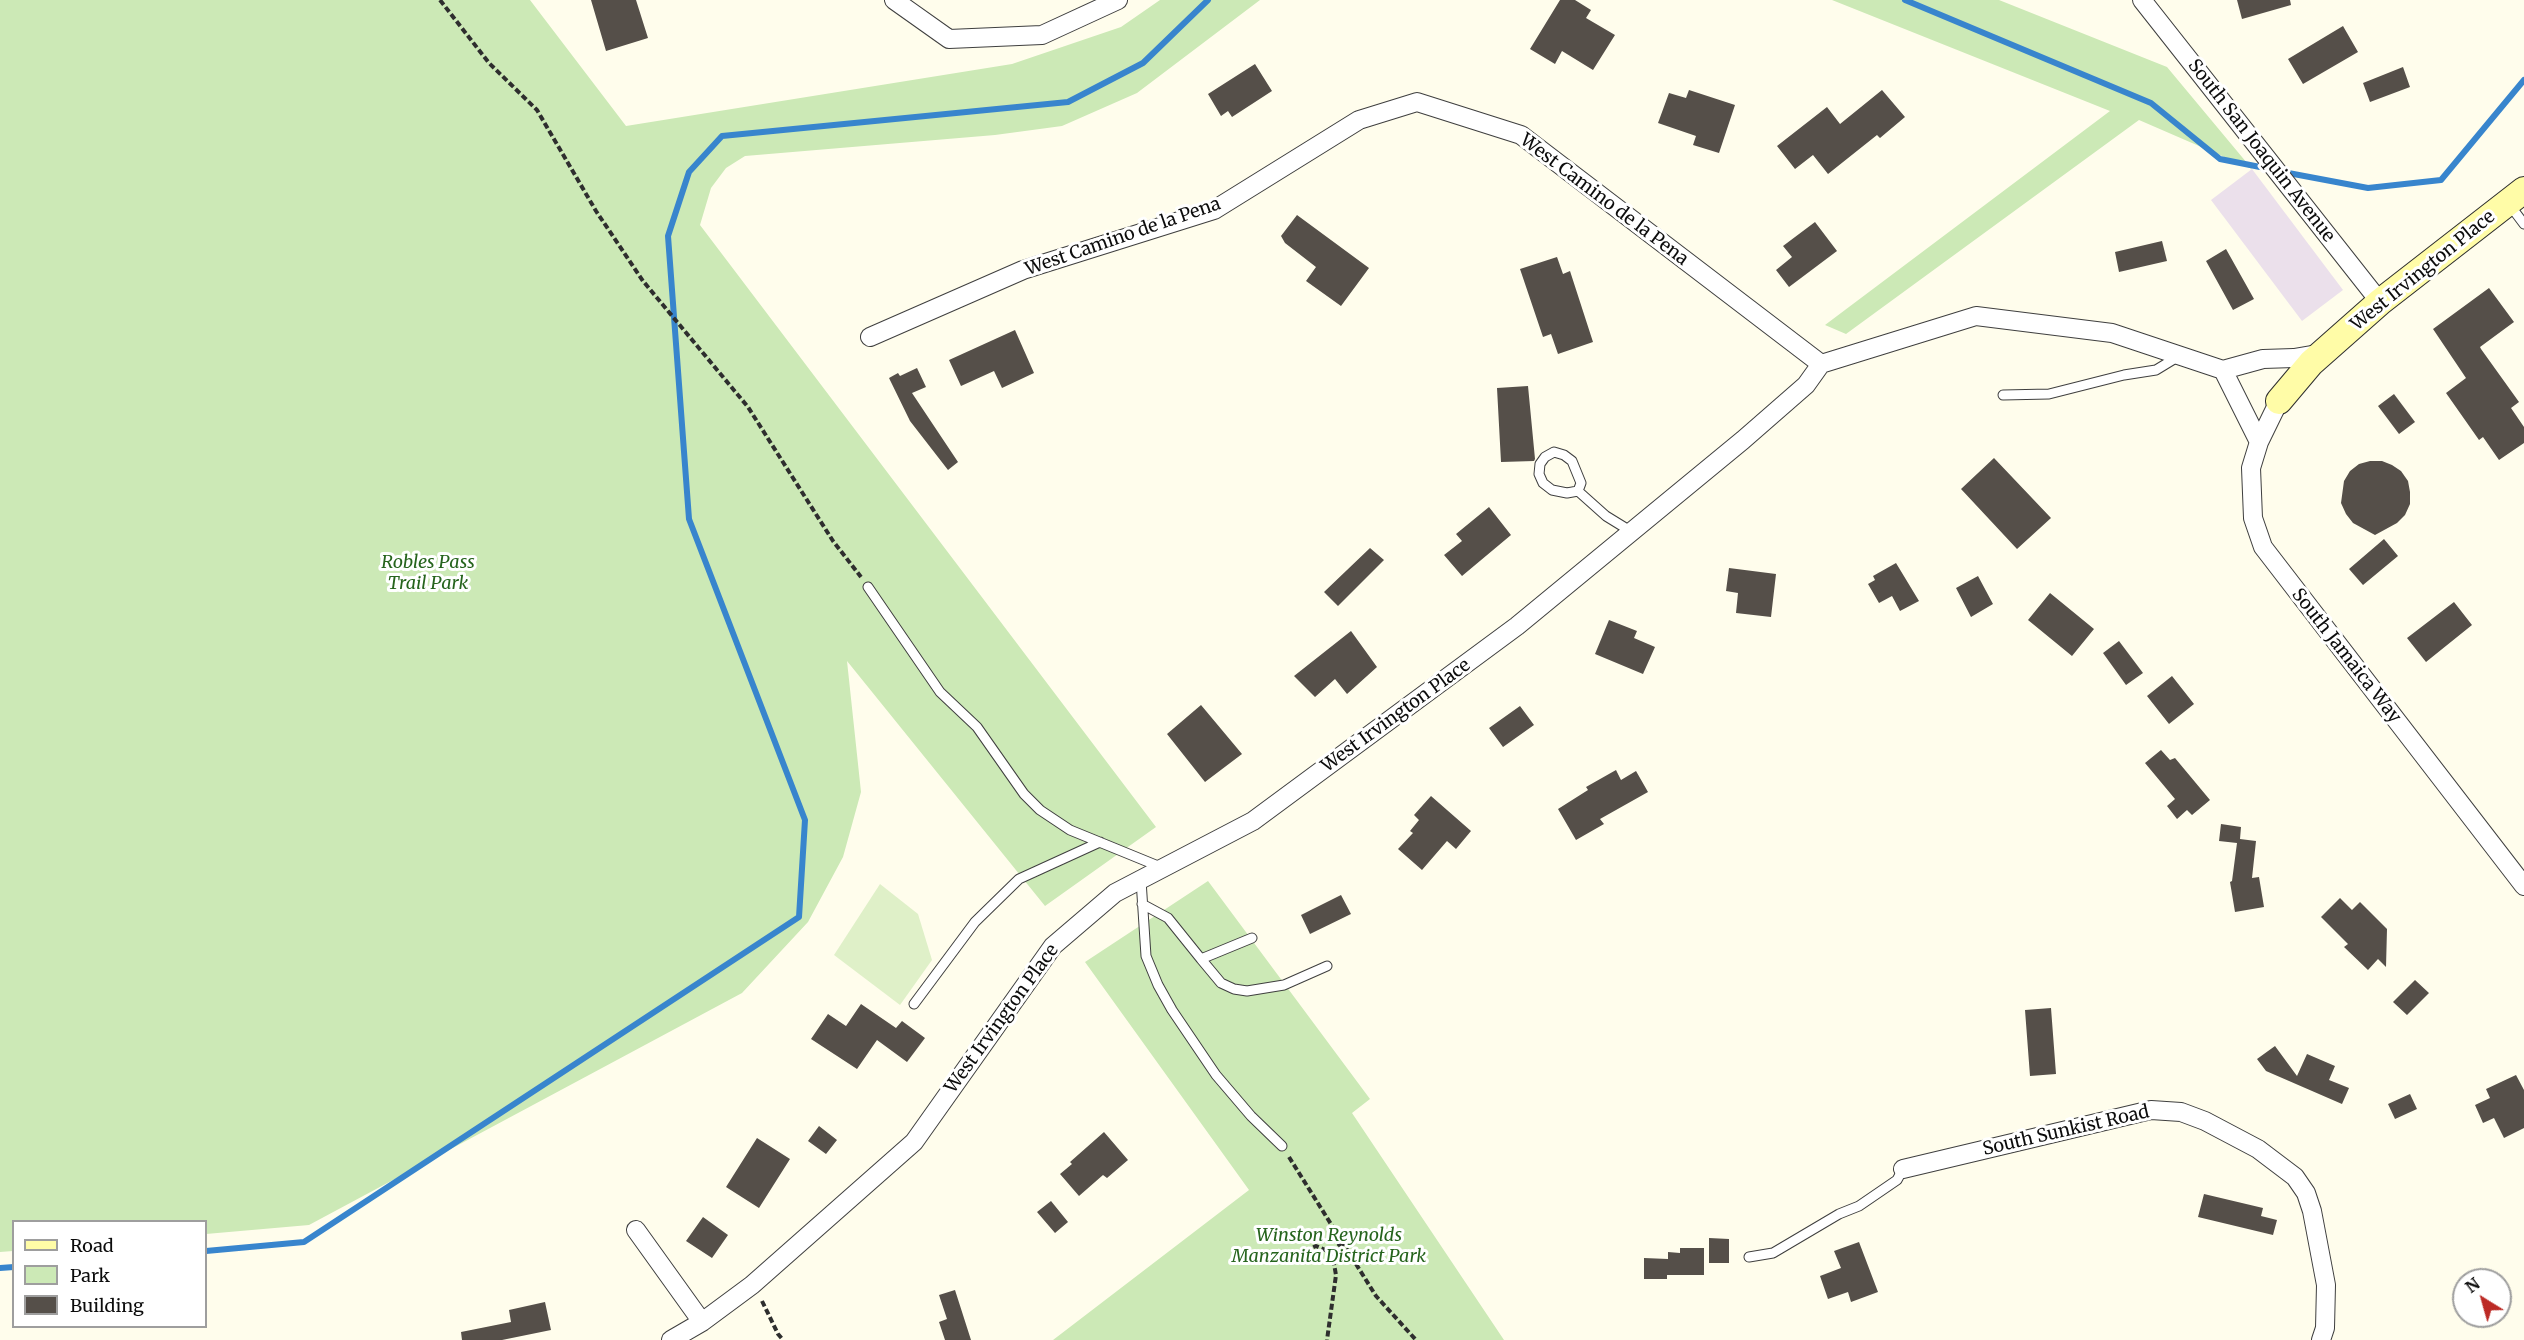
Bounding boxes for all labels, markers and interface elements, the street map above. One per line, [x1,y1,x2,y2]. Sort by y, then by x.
street label: South San Joaquin Avenue [2183,55,2339,247]
street label: West Camino de la Pena [1516,130,1692,270]
street label: West Camino de la Pena [1023,193,1223,281]
street label: West Irvington Place [2347,206,2499,336]
park label: Robles Pass Trail Park [381,552,475,594]
street label: South Jamaica Way [2287,584,2405,728]
street label: West Irvington Place [1317,655,1475,777]
street label: West Irvington Place [941,940,1063,1098]
street label: South Sunkist Road [1981,1101,2151,1161]
legend [12,1220,207,1328]
park label: Winston Reynolds Manzanita District Park [1232,1225,1426,1268]
text: Road [70,1234,114,1257]
text: Park [70,1264,110,1287]
north arrow [2452,1268,2512,1328]
text: N [2461,1273,2483,1297]
text: Building [70,1294,144,1317]

